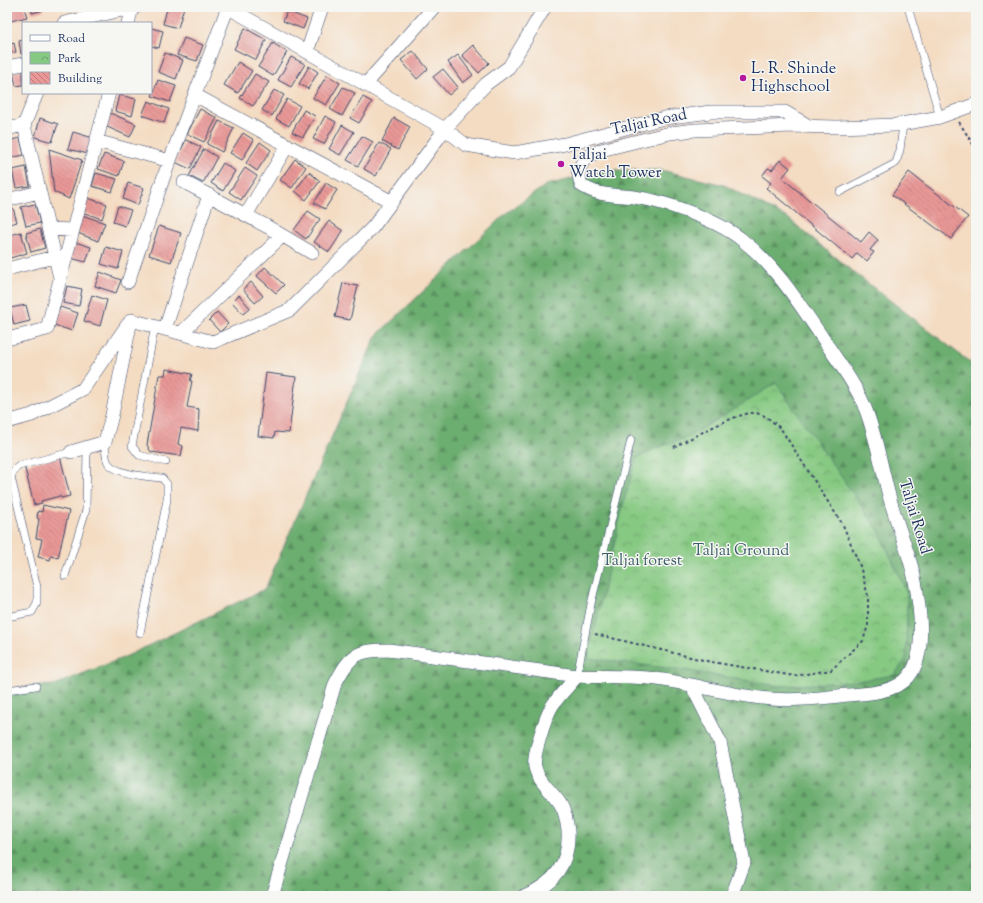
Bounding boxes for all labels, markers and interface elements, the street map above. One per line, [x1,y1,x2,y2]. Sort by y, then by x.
legend [22,22,152,94]
text: Road [58,30,85,48]
text: Park [58,50,81,68]
place label: L. R. Shinde Highschool [751,58,836,99]
text: Building [58,70,102,88]
marker: L. R. Shinde Highschool [738,73,748,83]
street label: Taljai Road [609,104,689,142]
place label: Taljai Watch Tower [569,144,662,185]
marker: Taljai Watch Tower [556,159,566,169]
street label: Taljai Road [892,477,936,557]
park label: Taljai Ground [693,540,789,563]
park label: Taljai forest [602,550,683,573]

